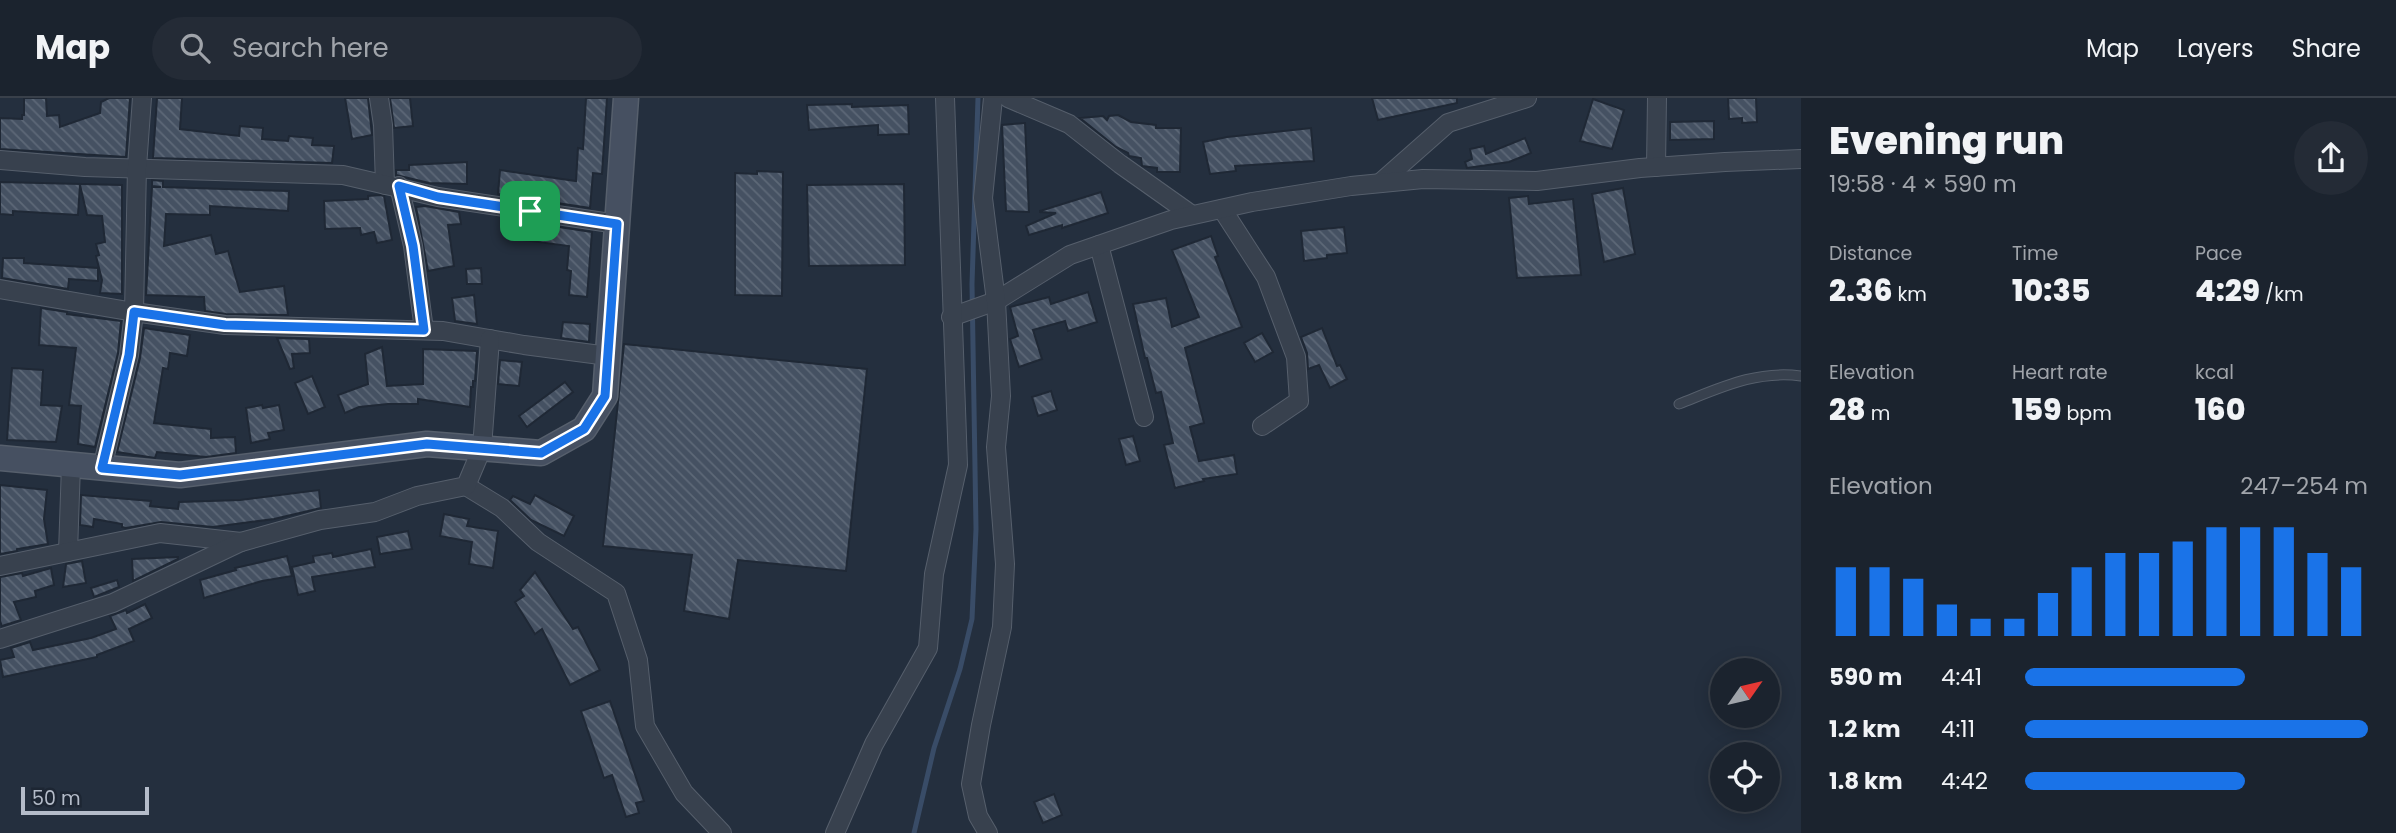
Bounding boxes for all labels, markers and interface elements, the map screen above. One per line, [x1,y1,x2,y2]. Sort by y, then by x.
search box [152,17,642,80]
text: Map [35,24,110,71]
icon: search [176,29,214,67]
text: Search here [232,30,389,66]
text: Map [2086,32,2139,65]
text: Layers [2177,32,2253,65]
text: Share [2291,32,2361,65]
text: Evening run [1829,114,2064,167]
button: share [2294,121,2368,195]
text: 19:58 · 4 × 590 m [1829,168,2017,200]
pin [500,181,560,241]
icon: arrive [511,192,549,230]
text: Distance [1829,240,1912,267]
text: Time [2012,240,2058,267]
text: Pace [2195,240,2242,267]
text: 2.36 [1829,269,1892,312]
text: 10:35 [2012,269,2090,312]
text: 4:29 [2195,269,2260,312]
text: km [1892,281,1927,308]
text: /km [2260,281,2304,308]
text: Elevation [1829,359,1915,386]
text: Heart rate [2012,359,2107,386]
text: kcal [2195,359,2234,386]
text: 28 [1829,388,1866,431]
text: 159 [2012,388,2061,431]
text: 160 [2195,388,2245,431]
text: m [1866,400,1890,427]
text: bpm [2061,400,2112,427]
text: Elevation [1829,470,1933,502]
text: 247–254 m [2240,470,2368,502]
north arrow [1710,658,1780,728]
map controls [1710,658,1780,812]
text: 590 m [1829,661,1902,693]
text: 4:41 [1941,661,1982,693]
text: 1.2 km [1829,713,1901,745]
text: 4:11 [1941,713,1975,745]
button: locate [1710,742,1780,812]
text: 1.8 km [1829,765,1903,797]
text: 4:42 [1941,765,1988,797]
scale bar [21,784,149,816]
text: 50 m [32,785,81,812]

